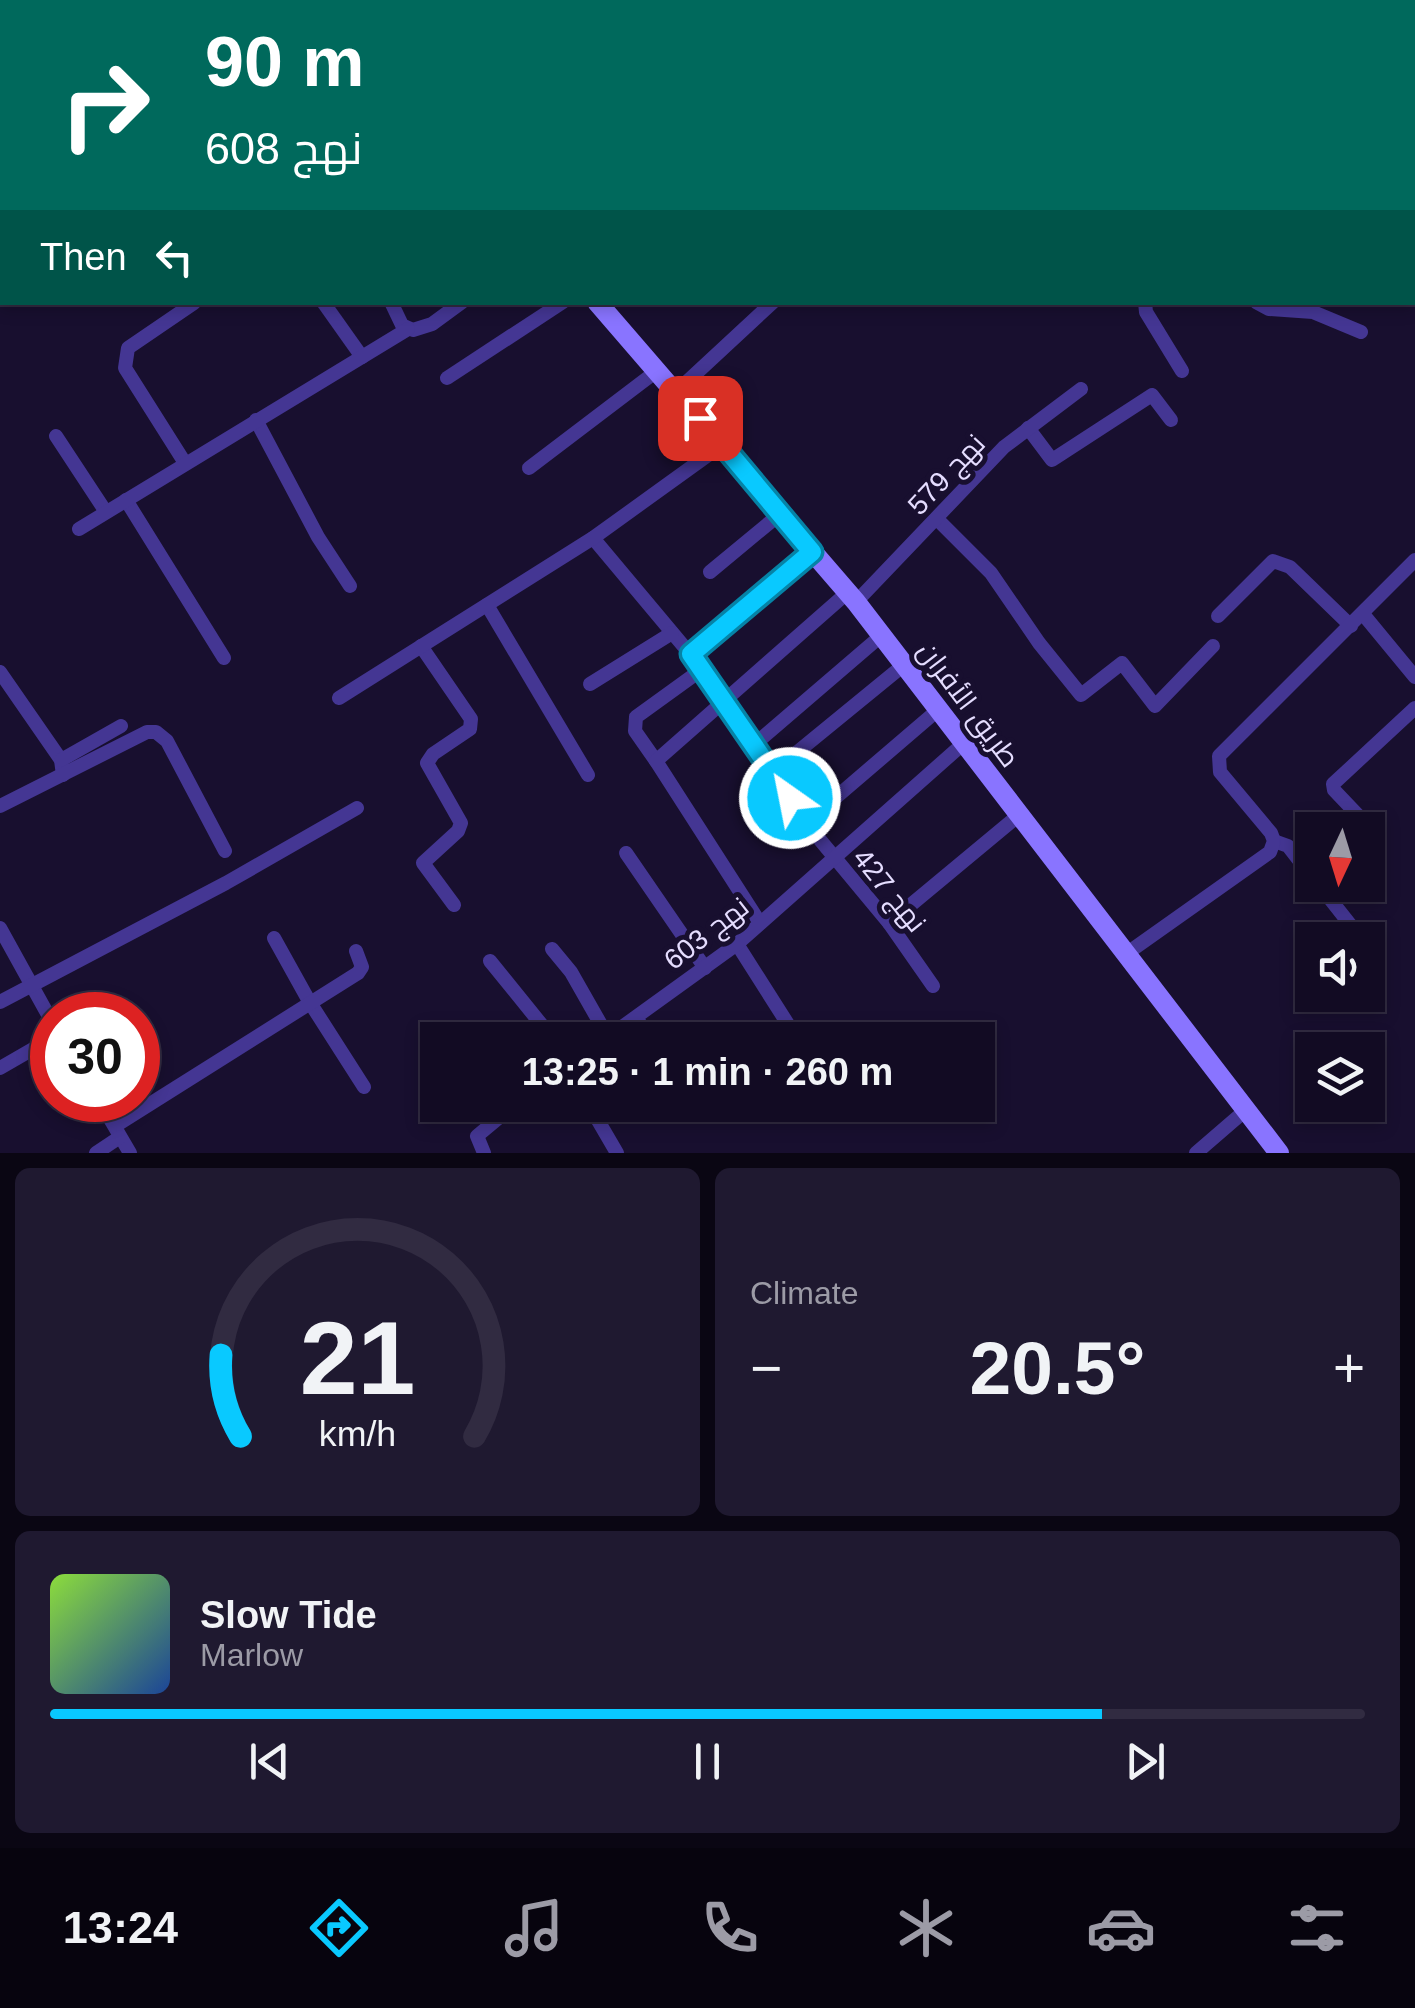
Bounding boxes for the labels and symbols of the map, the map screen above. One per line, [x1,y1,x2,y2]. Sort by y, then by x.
pin [658,376,743,461]
street label: نهج 579 [902,428,993,523]
street label: طريق الأفران [911,636,1026,774]
position arrow [738,746,842,850]
north arrow [1295,812,1385,902]
street label: نهج 427 [844,842,933,940]
street label: نهج 603 [658,891,756,978]
speed limit sign: 30 [30,992,160,1122]

